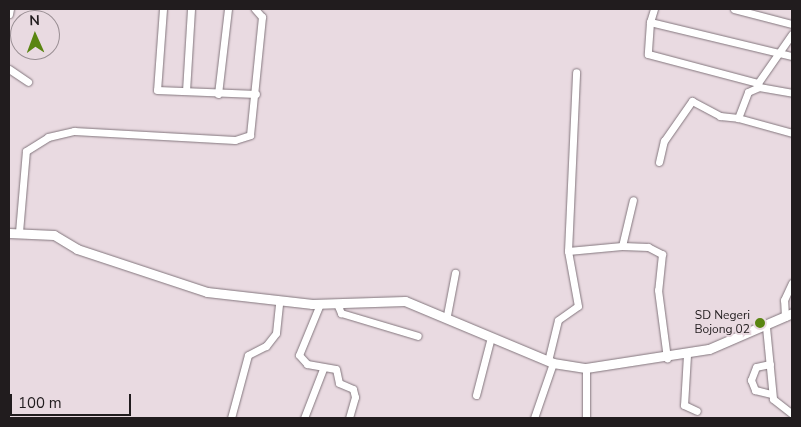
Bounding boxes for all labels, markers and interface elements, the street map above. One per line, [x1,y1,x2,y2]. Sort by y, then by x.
north arrow [10,10,60,60]
text: N [29,11,40,30]
place label: SD Negeri Bojong 02 [694,309,750,337]
marker: SD Negeri Bojong 02 [754,317,766,329]
scale bar [12,384,134,416]
text: 100 m [18,393,62,413]

